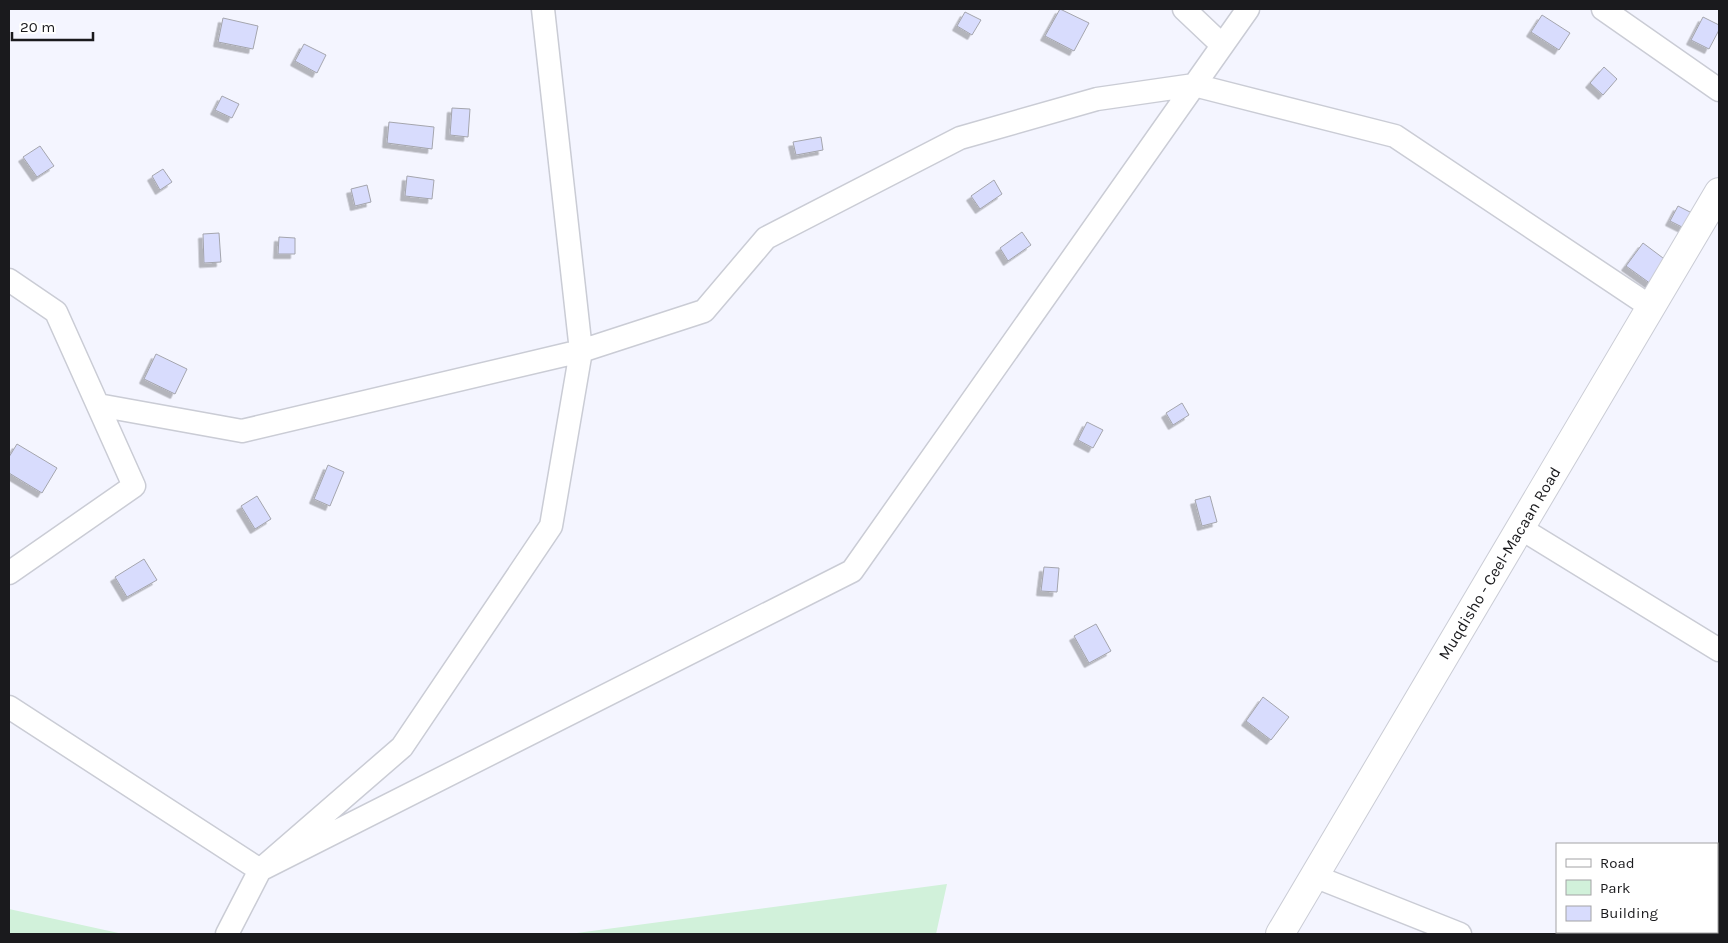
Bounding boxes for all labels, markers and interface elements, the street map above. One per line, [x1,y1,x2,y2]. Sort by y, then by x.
scale bar [12,10,94,42]
text: 20 m [20,18,55,36]
street label: Muqdisho - Ceel-Macaan Road [1434,463,1565,663]
legend [1556,843,1718,933]
text: Road [1600,854,1635,872]
text: Park [1600,879,1630,897]
text: Building [1600,904,1658,922]

